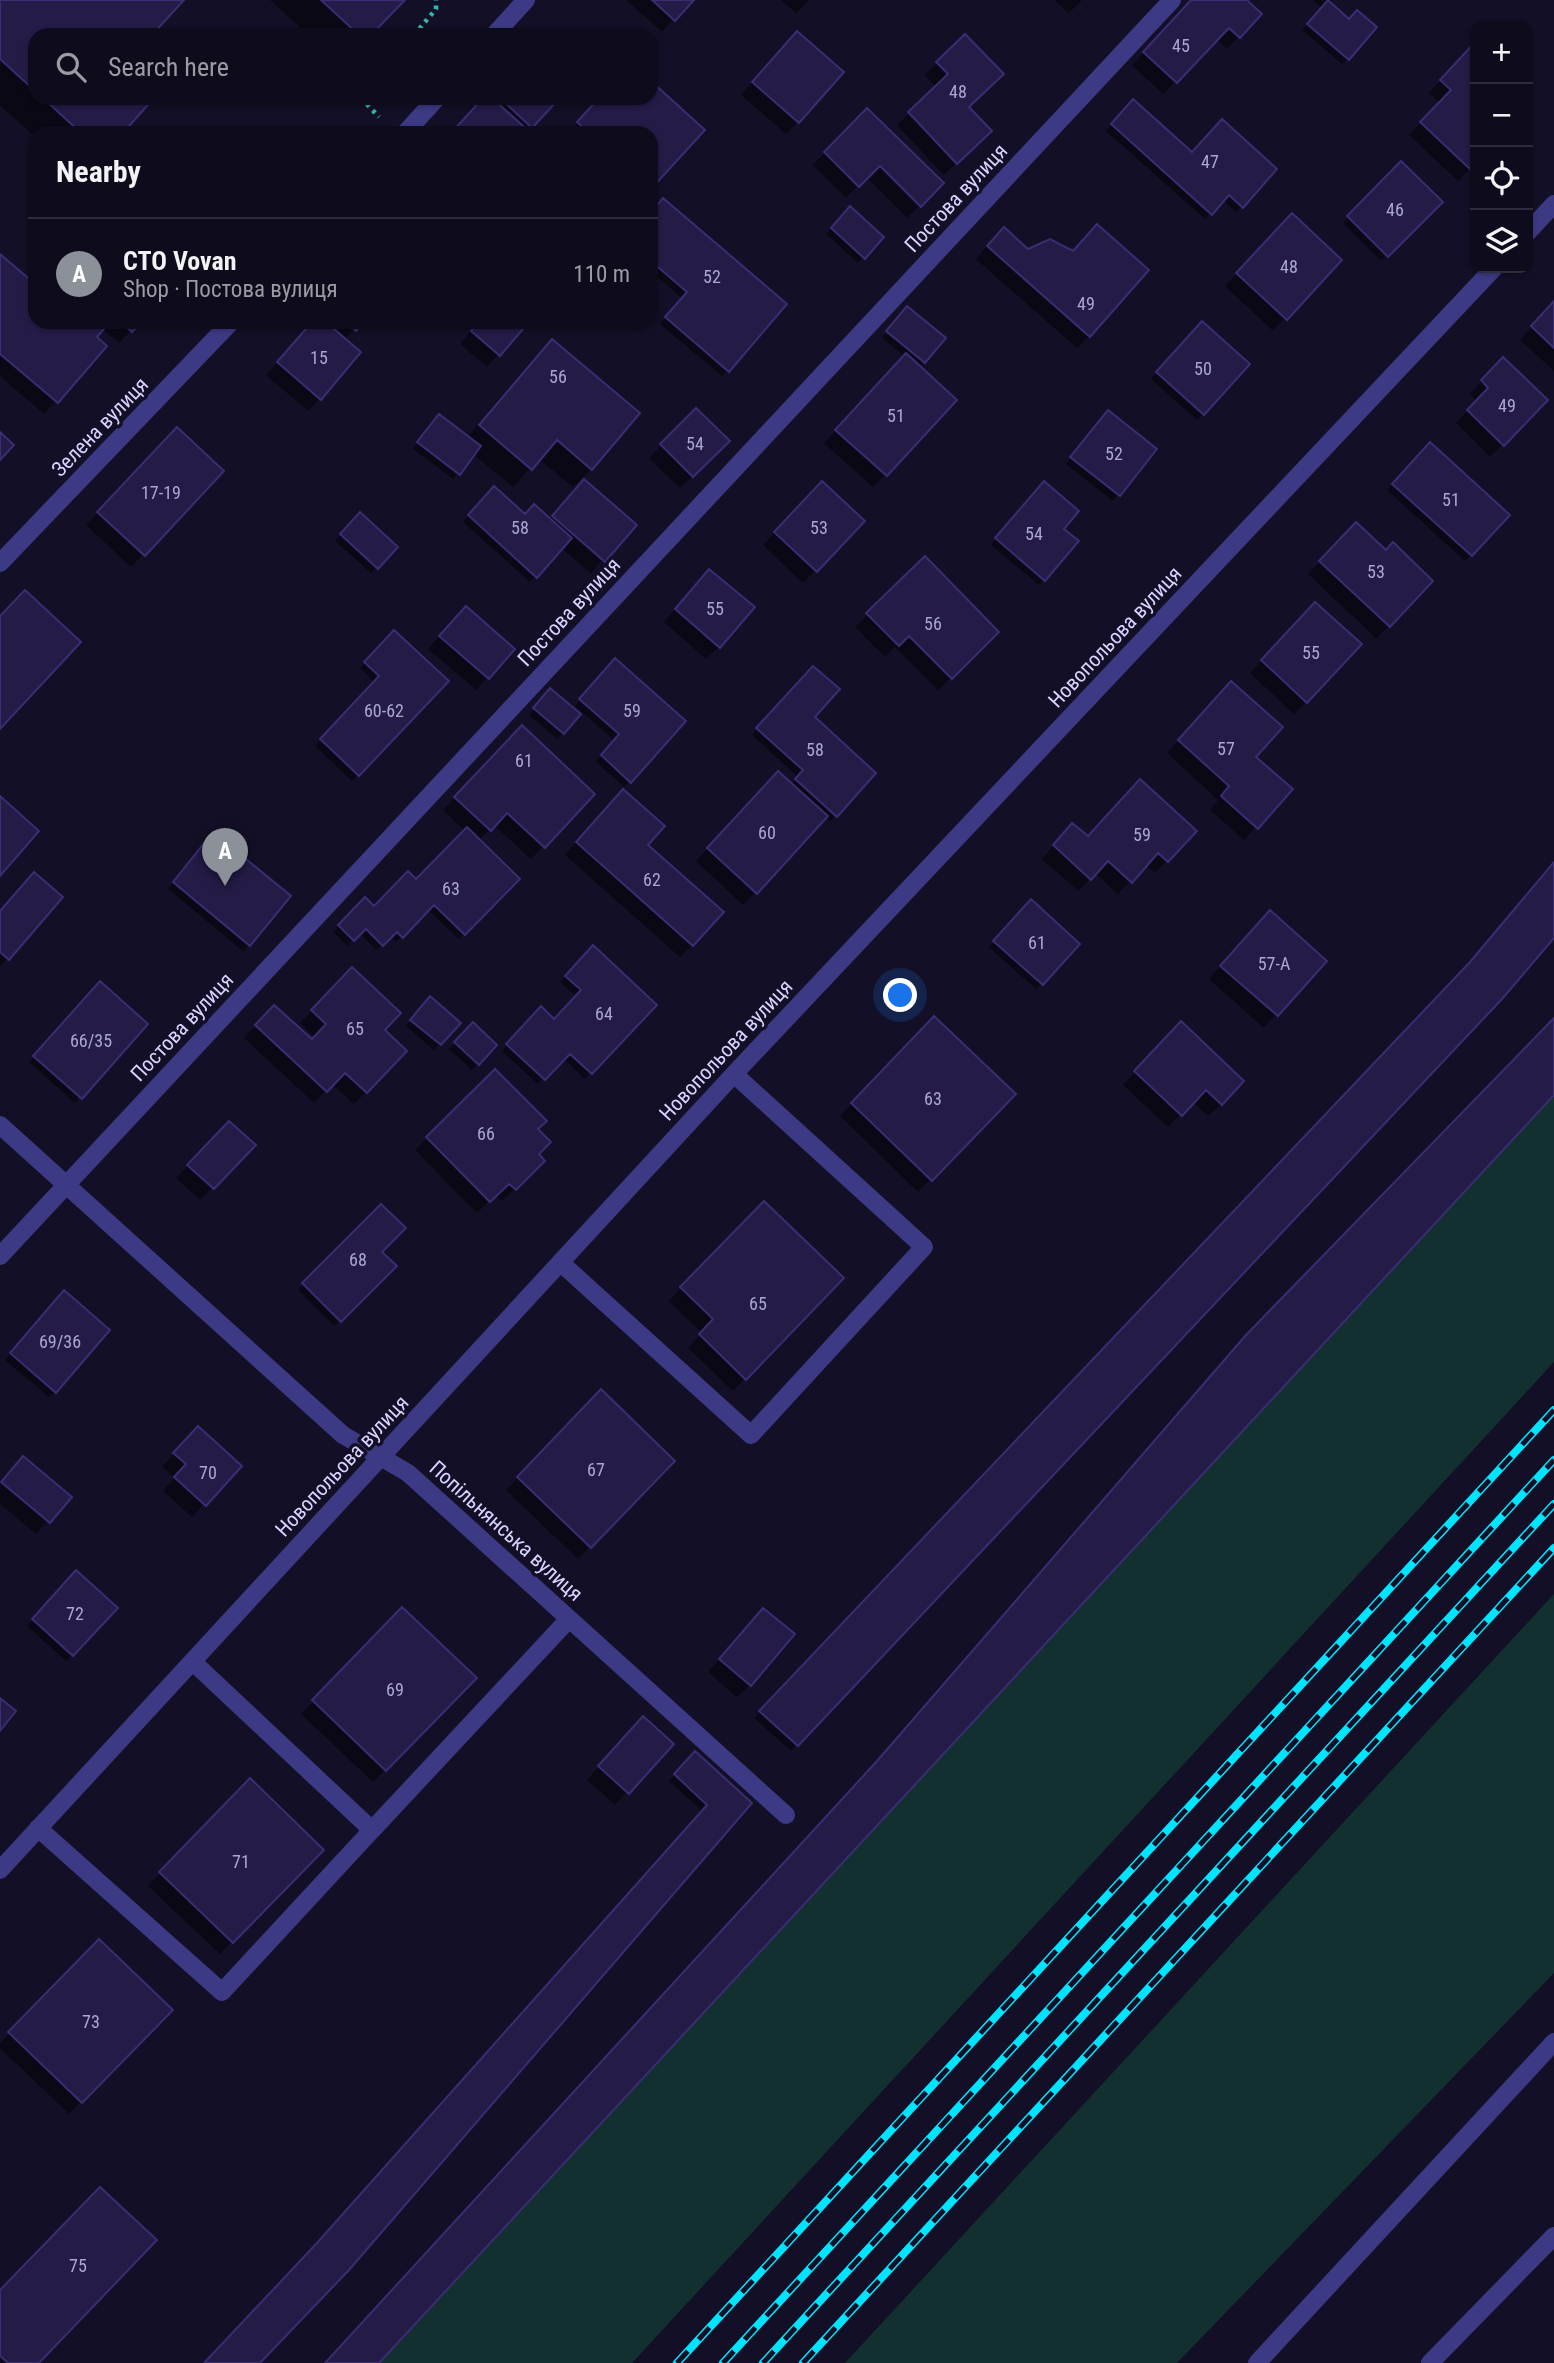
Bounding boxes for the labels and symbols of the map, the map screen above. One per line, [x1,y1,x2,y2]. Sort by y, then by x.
house number: 45 [1172,35,1190,56]
house number: 48 [949,81,967,102]
street label: Постова вулиця [900,139,1012,257]
house number: 47 [1201,151,1219,172]
house number: 46 [1386,199,1404,220]
house number: 48 [1280,256,1298,277]
house number: 52 [703,266,721,287]
house number: 49 [1077,293,1095,314]
house number: 15 [310,347,328,368]
house number: 50 [1194,358,1212,379]
house number: 56 [549,366,567,387]
street label: Зелена вулиця [47,373,153,481]
house number: 49 [1498,395,1516,416]
house number: 51 [887,405,905,426]
house number: 54 [686,433,704,454]
house number: 52 [1105,443,1123,464]
house number: 17-19 [141,482,181,503]
house number: 51 [1442,489,1460,510]
house number: 58 [511,517,529,538]
house number: 53 [810,517,828,538]
house number: 54 [1025,523,1043,544]
street label: Постова вулиця [513,553,625,671]
house number: 53 [1367,561,1385,582]
street label: Новопольова вулиця [1043,562,1187,712]
house number: 55 [706,598,724,619]
house number: 56 [924,613,942,634]
house number: 55 [1302,642,1320,663]
house number: 60-62 [364,700,404,721]
house number: 59 [623,700,641,721]
house number: 57 [1217,738,1235,759]
house number: 58 [806,739,824,760]
house number: 61 [515,750,533,771]
house number: 60 [758,822,776,843]
house number: 59 [1133,824,1151,845]
pin: A [202,828,248,886]
house number: 62 [643,869,661,890]
house number: 63 [442,878,460,899]
house number: 61 [1028,932,1046,953]
house number: 57-А [1258,953,1291,974]
street label: Постова вулиця [126,968,238,1086]
street label: Новопольова вулиця [654,975,798,1125]
your location [883,978,917,1012]
house number: 64 [595,1003,613,1024]
house number: 65 [346,1018,364,1039]
house number: 66/35 [70,1030,112,1051]
house number: 63 [924,1088,942,1109]
house number: 66 [477,1123,495,1144]
house number: 68 [349,1249,367,1270]
house number: 65 [749,1293,767,1314]
house number: 69/36 [39,1331,81,1352]
street label: Новопольова вулиця [270,1391,414,1541]
street label: Попільнянська вулиця [425,1456,587,1606]
house number: 67 [587,1459,605,1480]
house number: 70 [199,1462,217,1483]
house number: 72 [66,1603,84,1624]
house number: 69 [386,1679,404,1700]
house number: 71 [232,1851,250,1872]
house number: 73 [82,2011,100,2032]
house number: 75 [69,2255,87,2276]

